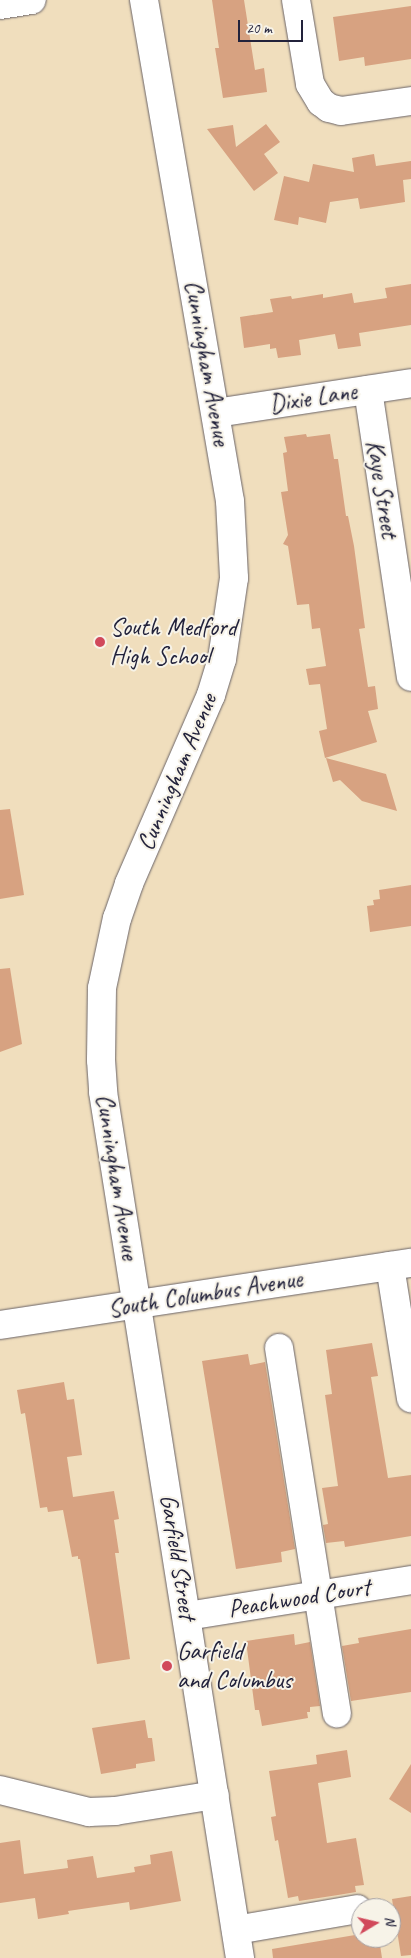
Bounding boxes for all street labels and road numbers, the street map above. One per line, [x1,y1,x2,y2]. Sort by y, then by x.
street label: Cunningham Avenue [178,278,236,448]
street label: Dixie Lane [267,376,359,420]
street label: Kaye Street [359,438,405,540]
street label: Cunningham Avenue [131,689,223,855]
street label: Cunningham Avenue [89,1092,145,1262]
street label: South Columbus Avenue [105,1264,305,1324]
street label: Garfield Street [153,1492,203,1622]
street label: Peachwood Court [226,1572,372,1624]

